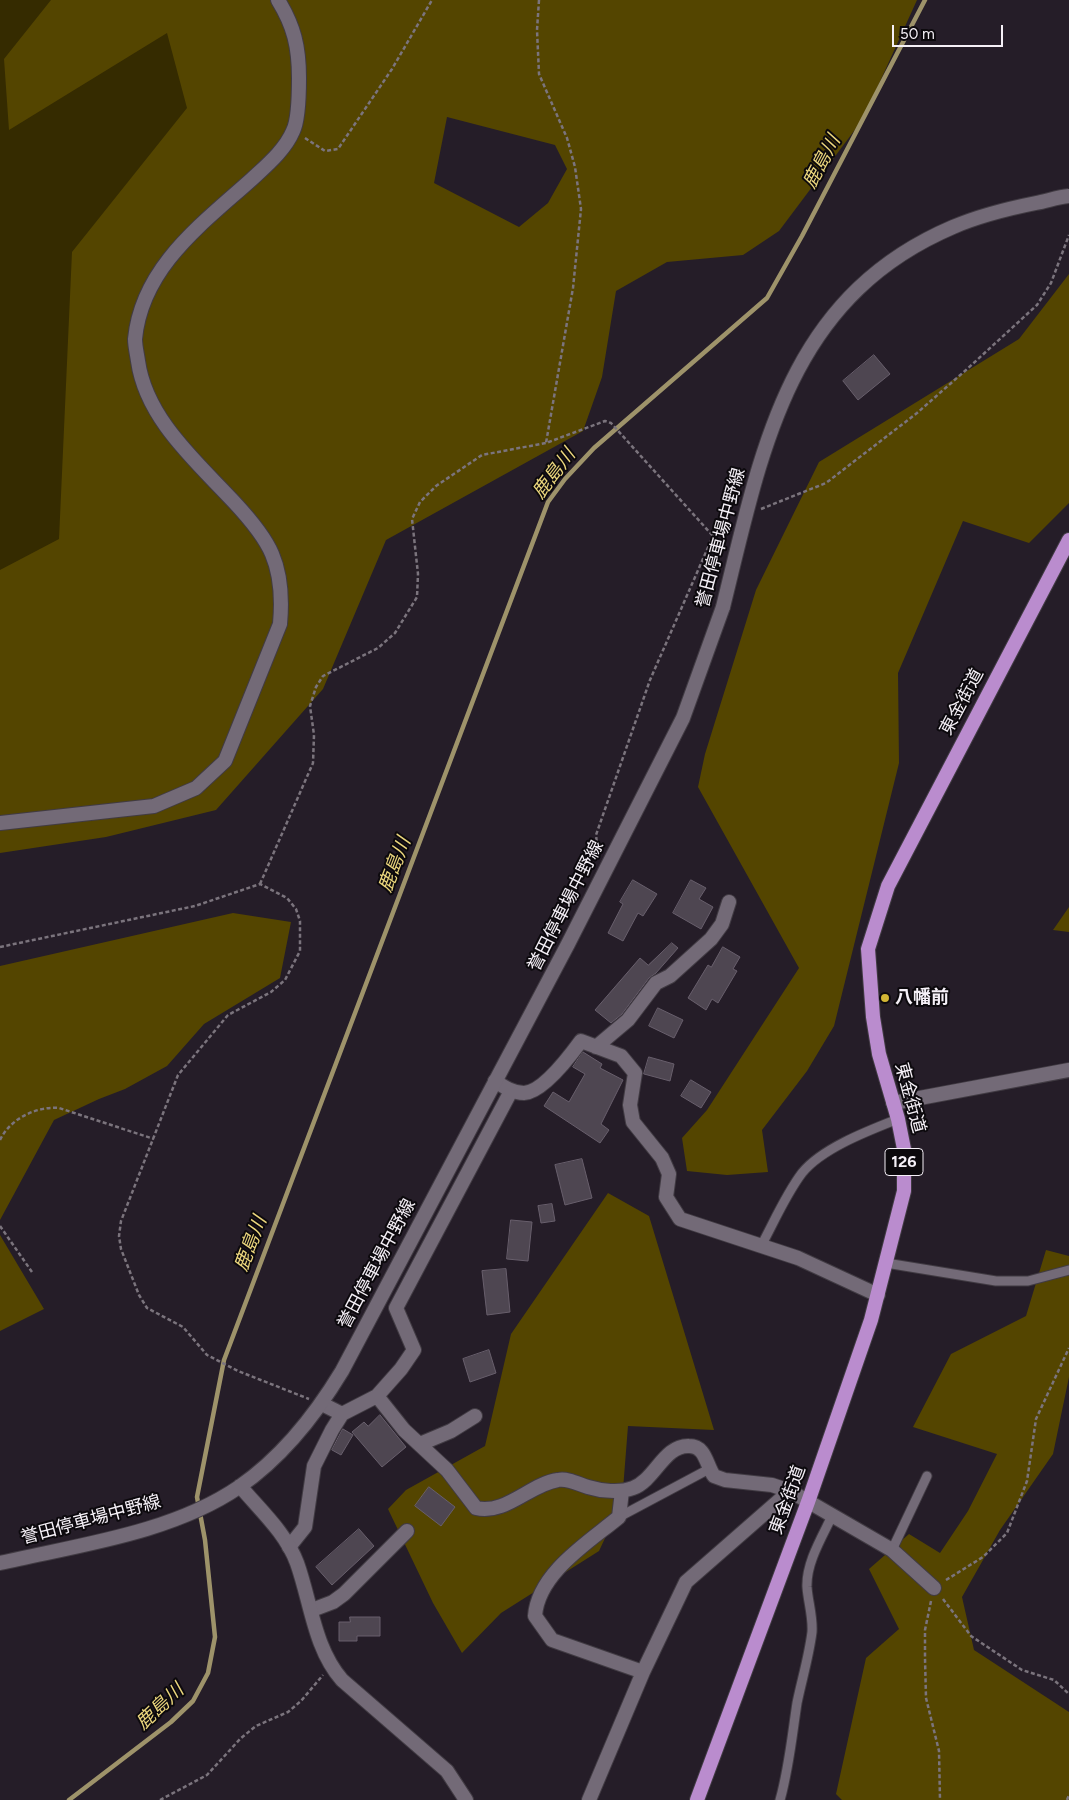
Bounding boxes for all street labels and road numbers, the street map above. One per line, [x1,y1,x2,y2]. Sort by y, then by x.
street label: 誉田停車場中野線 [692,466,750,610]
street label: 東金街道 [936,665,988,739]
street label: 誉田停車場中野線 [524,837,608,975]
street label: 東金街道 [890,1060,930,1136]
road number: 126 [885,1148,923,1176]
street label: 誉田停車場中野線 [334,1195,420,1333]
street label: 東金街道 [766,1462,810,1538]
street label: 誉田停車場中野線 [19,1491,163,1549]

